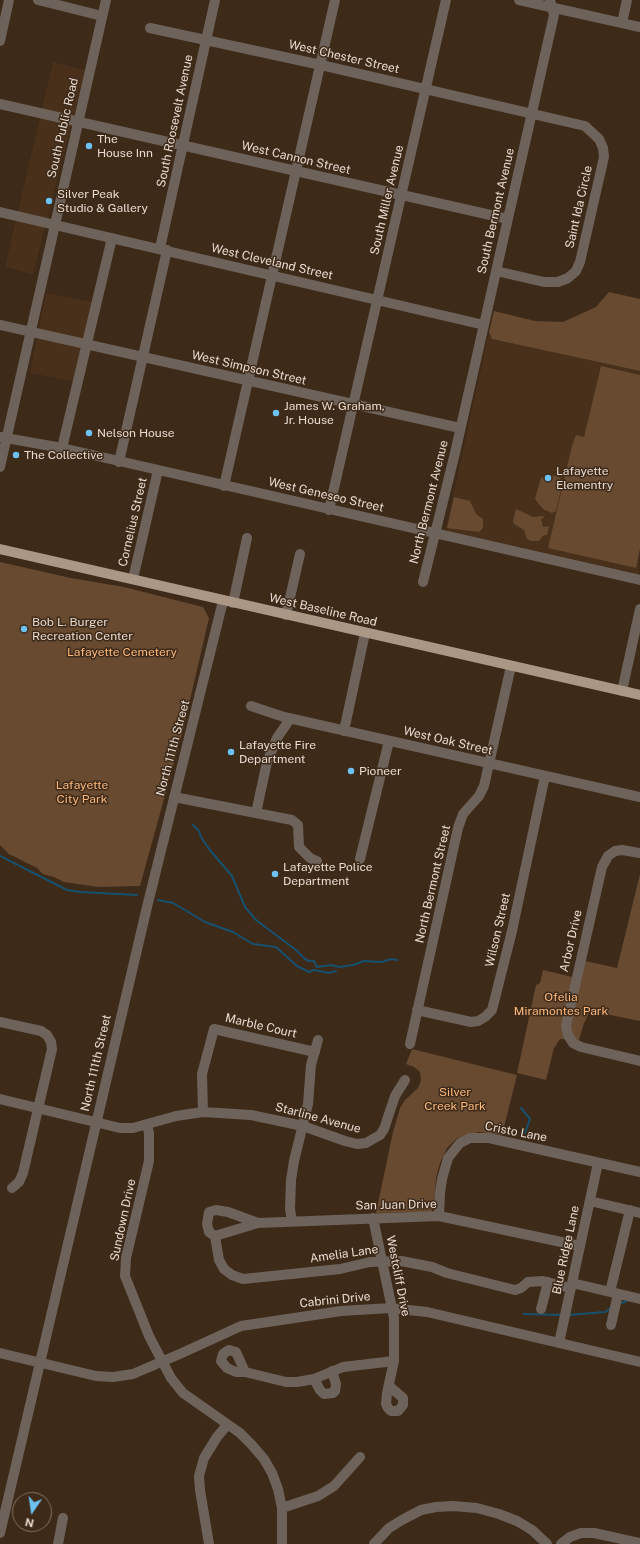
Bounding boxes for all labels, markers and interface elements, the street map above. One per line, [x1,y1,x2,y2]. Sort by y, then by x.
street label: West Chester Street [287,37,401,77]
street label: South Roosevelt Avenue [154,53,196,189]
street label: South Public Road [44,76,82,180]
place label: The House Inn [97,132,153,160]
street label: West Cannon Street [240,138,352,178]
marker: The House Inn [84,141,94,151]
street label: South Miller Avenue [367,144,407,256]
street label: South Bermont Avenue [475,147,517,275]
street label: Saint Ida Circle [562,164,596,250]
place label: Silver Peak Studio & Gallery [57,187,148,215]
marker: Silver Peak Studio & Gallery [44,196,54,206]
street label: West Cleveland Street [210,241,334,283]
street label: West Simpson Street [190,348,308,388]
place label: James W. Graham, Jr. House [284,399,385,427]
marker: James W. Graham, Jr. House [271,408,281,418]
place label: Nelson House [97,426,175,440]
marker: Nelson House [84,428,94,438]
street label: North Bermont Avenue [407,439,451,565]
place label: The Collective [24,448,103,462]
marker: The Collective [11,450,21,460]
place label: Lafayette Elementry [556,464,613,492]
marker: Lafayette Elementry [543,473,553,483]
street label: West Geneseo Street [267,475,385,515]
street label: Cornelius Street [116,476,150,568]
street label: West Baseline Road [268,591,378,629]
place label: Bob L. Burger Recreation Center [32,615,133,643]
marker: Bob L. Burger Recreation Center [19,624,29,634]
park label: Lafayette Cemetery [67,645,177,659]
street label: North 111th Street [153,698,193,798]
street label: West Oak Street [402,724,494,758]
place label: Lafayette Fire Department [239,738,316,766]
marker: Lafayette Fire Department [226,747,236,757]
place label: Pioneer [359,764,402,778]
marker: Pioneer [346,766,356,776]
park label: Lafayette City Park [56,778,108,806]
street label: North Bermont Street [412,824,454,944]
place label: Lafayette Police Department [283,860,373,888]
marker: Lafayette Police Department [270,869,280,879]
street label: Wilson Street [482,892,514,968]
street label: Arbor Drive [557,908,585,974]
park label: Ofelia Miramontes Park [514,990,608,1018]
street label: Marble Court [224,1011,298,1041]
street label: North 111th Street [78,1013,114,1113]
park label: Silver Creek Park [424,1085,486,1113]
street label: Starline Avenue [274,1100,362,1136]
street label: Cristo Lane [484,1119,548,1145]
street label: Sundown Drive [107,1178,139,1262]
street label: San Juan Drive [355,1197,437,1213]
street label: Blue Ridge Lane [550,1204,582,1296]
street label: Westcliff Drive [383,1234,413,1318]
street label: Amelia Lane [309,1242,379,1266]
street label: Cabrini Drive [299,1289,371,1311]
north arrow [12,1492,52,1532]
text: N [24,1516,35,1530]

